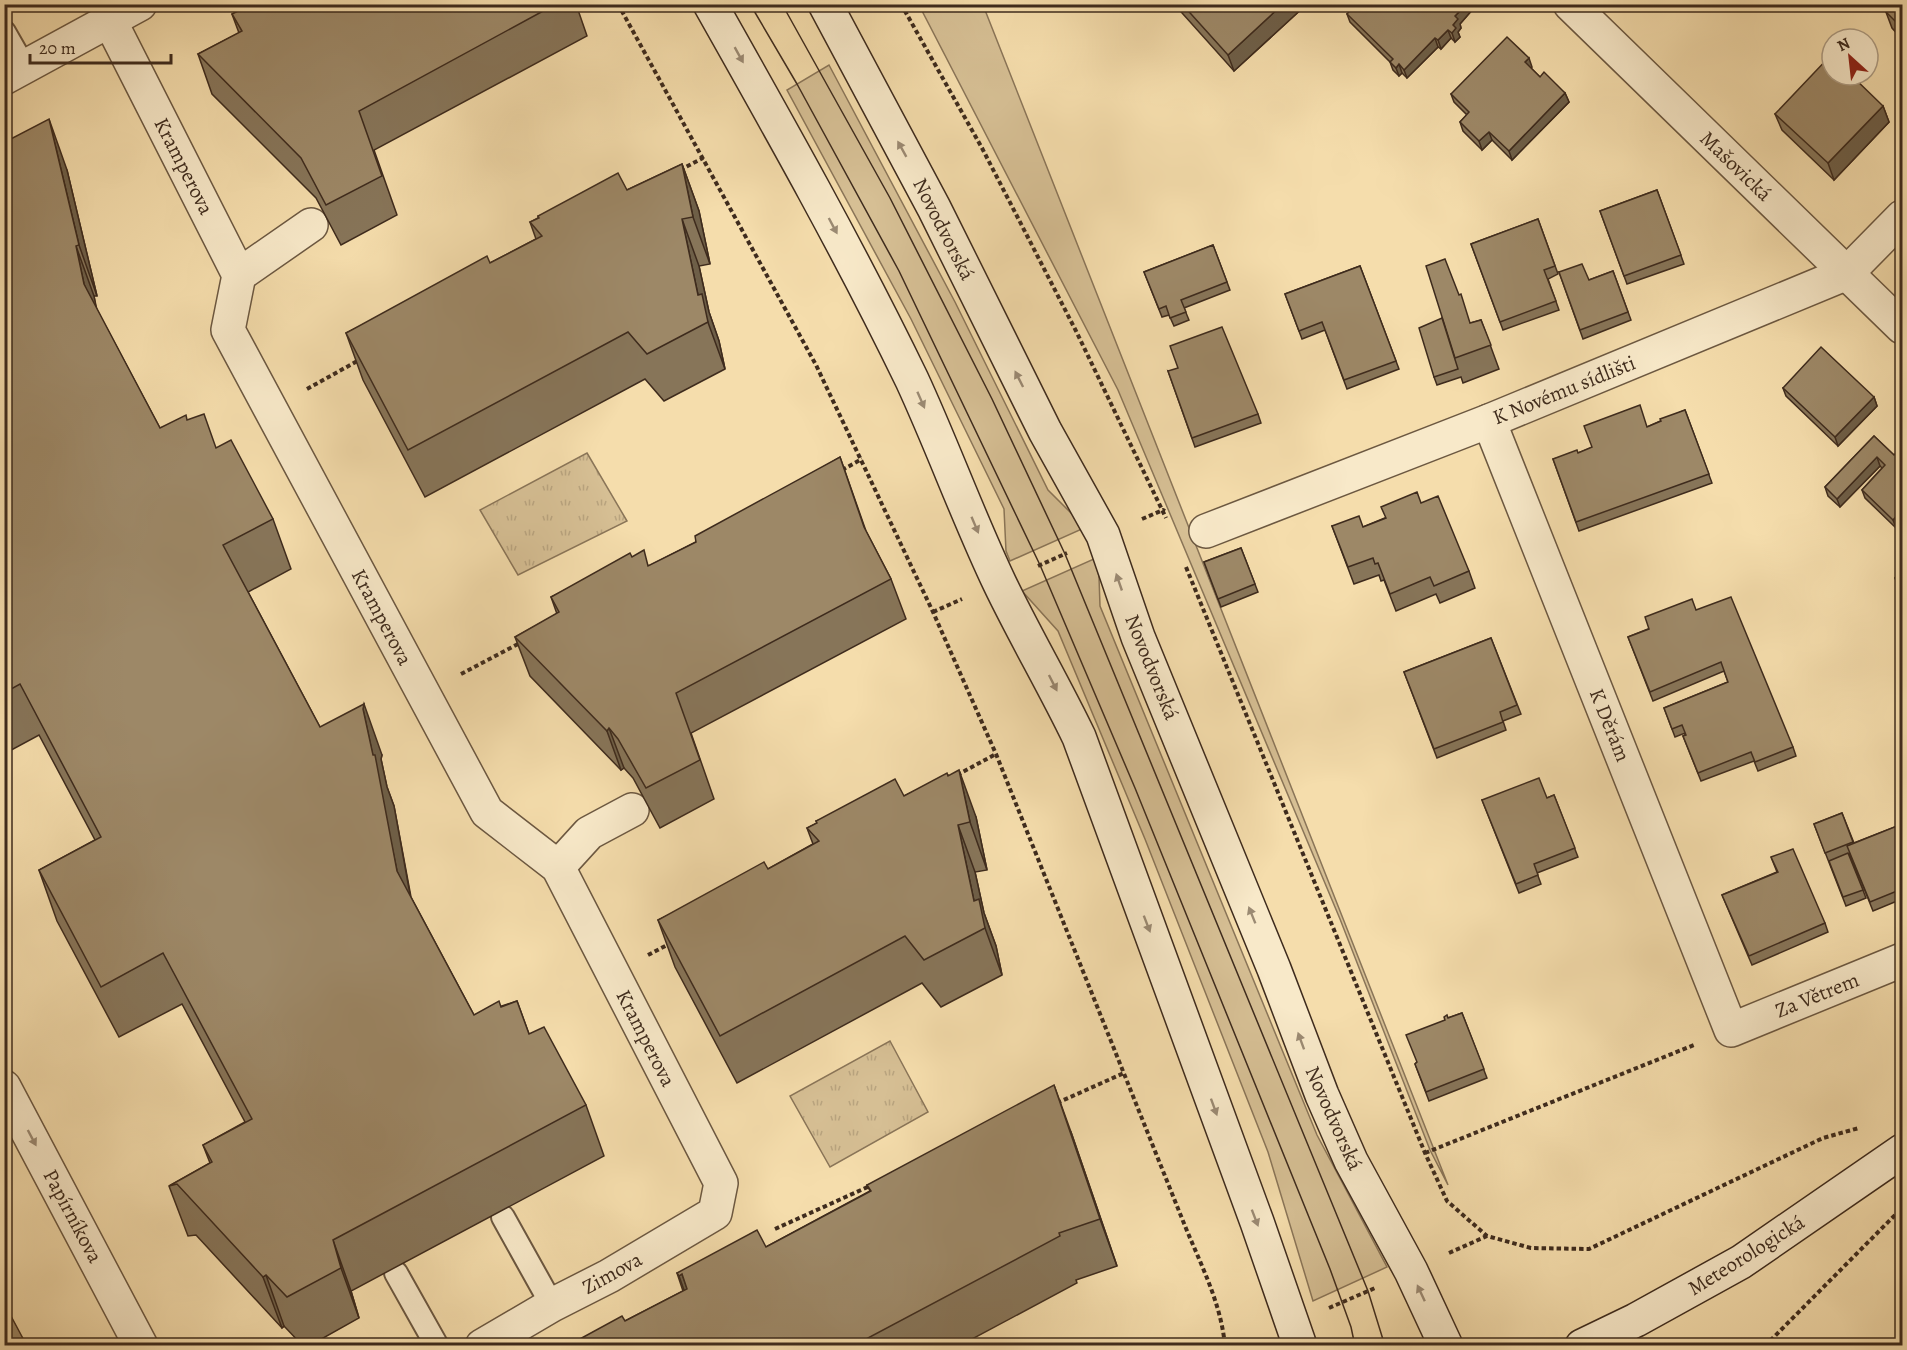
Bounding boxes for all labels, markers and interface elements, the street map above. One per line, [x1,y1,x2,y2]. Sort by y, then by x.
scale bar [30,27,171,65]
north arrow [1820,27,1880,87]
text: N [1833,32,1854,57]
text: 20 m [39,36,76,60]
one-way arrow [733,47,743,64]
street label: Kramperova [148,113,221,220]
street label: Mašovická [1694,125,1778,207]
one-way arrow [897,140,907,157]
street label: Novodvorská [906,173,982,285]
one-way arrow [828,218,838,235]
street label: K Novému sídlišti [1488,349,1640,431]
one-way arrow [1014,371,1024,388]
one-way arrow [916,392,925,409]
one-way arrow [970,516,980,534]
street label: Kramperova [345,564,419,670]
one-way arrow [1113,573,1123,591]
street label: Novodvorská [1118,610,1186,724]
one-way arrow [1048,675,1058,692]
street label: K Děrám [1583,684,1637,766]
one-way arrow [1247,905,1257,923]
one-way arrow [1143,915,1153,933]
street label: Za Větrem [1771,966,1863,1024]
street label: Kramperova [610,985,683,1092]
one-way arrow [1296,1032,1305,1050]
street label: Novodvorská [1299,1061,1370,1175]
one-way arrow [1210,1098,1219,1116]
one-way arrow [27,1130,37,1147]
street label: Papírníkova [37,1164,109,1268]
street label: Meteorologická [1682,1208,1810,1302]
one-way arrow [1251,1209,1260,1227]
street label: Zimova [577,1245,647,1301]
one-way arrow [1417,1284,1426,1301]

